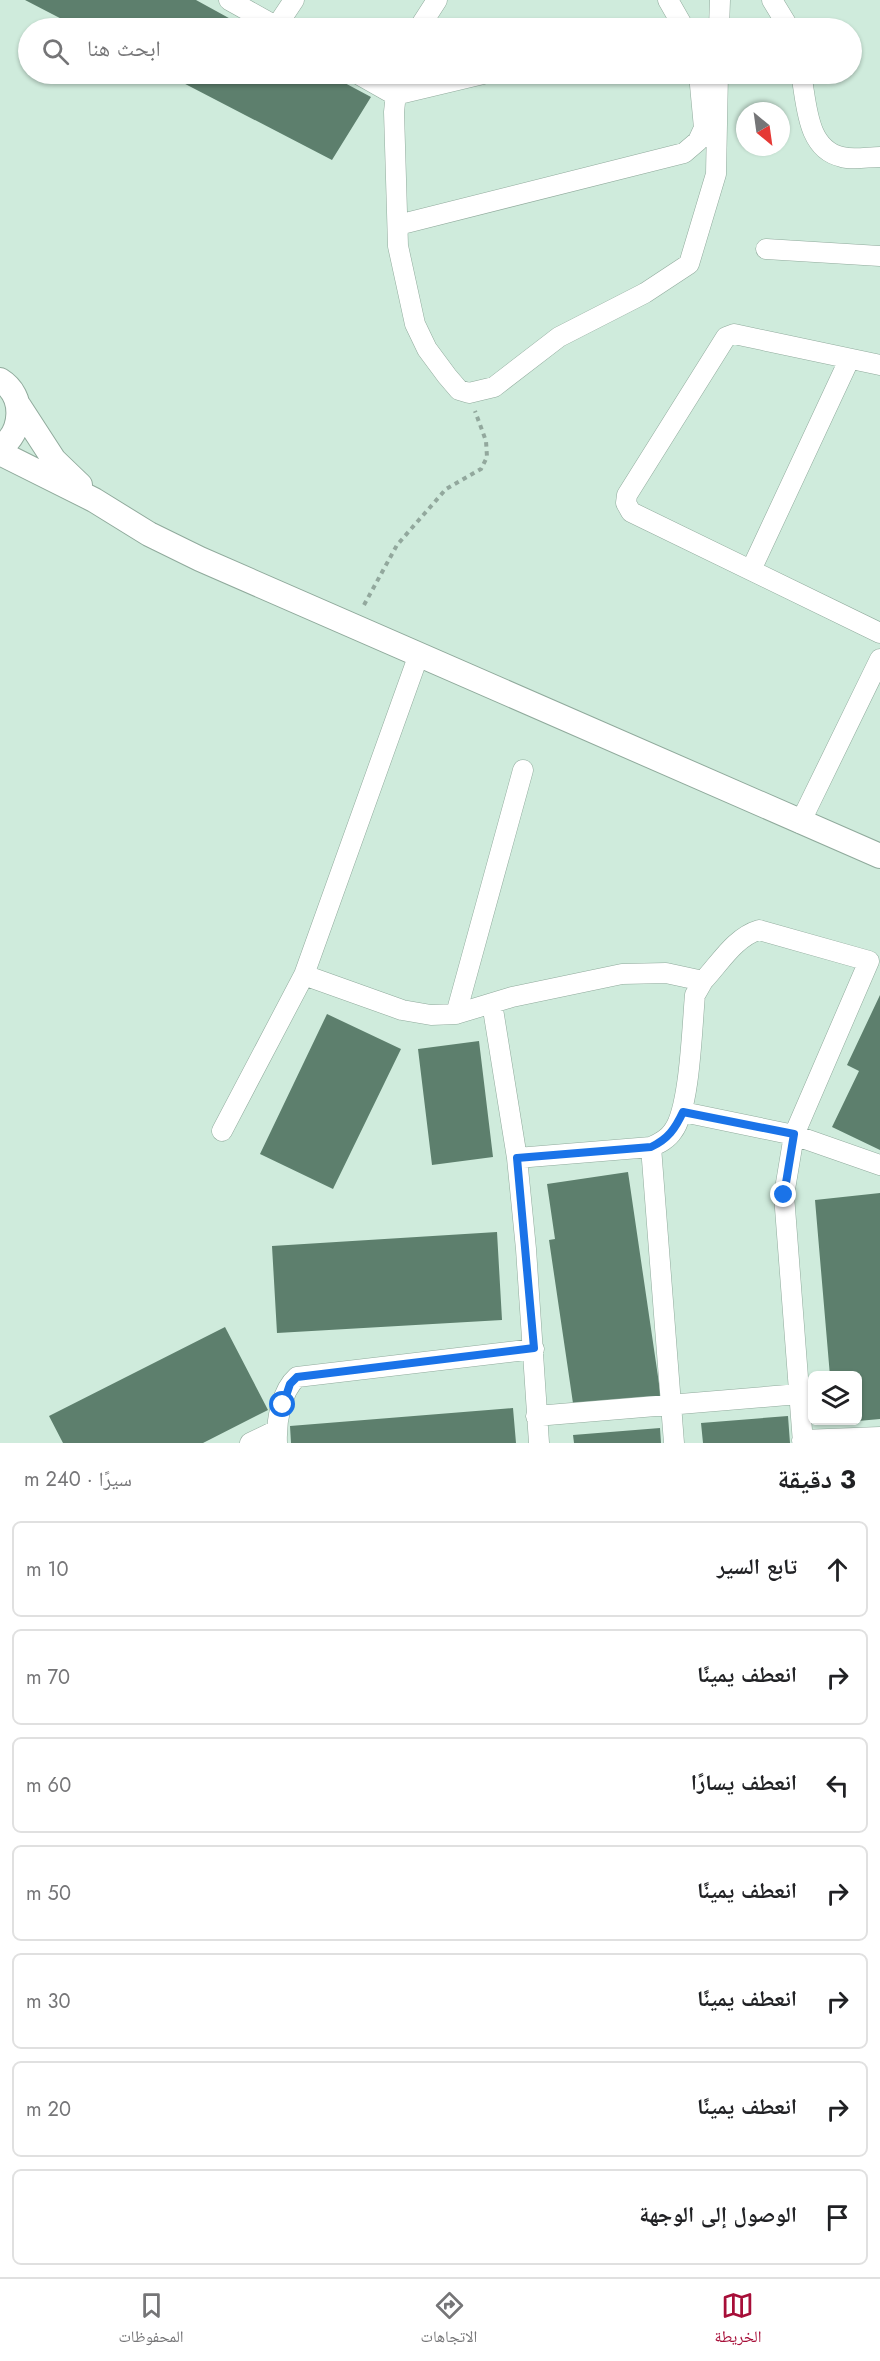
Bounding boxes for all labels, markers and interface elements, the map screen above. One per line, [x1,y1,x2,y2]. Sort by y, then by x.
search box [18,18,862,84]
text: ابحث هنا [87,32,161,64]
icon: search [39,35,72,68]
north arrow [736,102,790,156]
route end [770,1181,796,1207]
map controls [808,1371,862,1425]
button: layers [808,1371,862,1425]
route start [269,1391,295,1417]
text: 3 دقيقة [777,1460,856,1498]
text: سيرًا · 240 m [24,1465,132,1494]
text: تابع السير [717,1550,797,1582]
icon: ahead [821,1553,854,1586]
text: 10 m [26,1555,69,1584]
text: انعطف يمينًا [697,1658,797,1690]
icon: right [821,1661,854,1694]
text: 70 m [26,1663,70,1692]
text: انعطف يسارًا [691,1766,797,1798]
icon: left [821,1769,854,1802]
text: 60 m [26,1771,71,1800]
text: انعطف يمينًا [697,1874,797,1906]
icon: right [821,1877,854,1910]
text: 50 m [26,1879,71,1908]
text: انعطف يمينًا [697,1982,797,2014]
icon: right [821,1985,854,2018]
text: 30 m [26,1987,71,2016]
text: انعطف يمينًا [697,2090,797,2122]
icon: right [821,2093,854,2126]
text: 20 m [26,2095,71,2124]
text: الوصول إلى الوجهة [639,2198,797,2230]
icon: arrive [821,2201,854,2234]
tab: المحفوظات [119,2289,184,2352]
tab: الاتجاهات [421,2289,477,2352]
tab: الخريطة [714,2289,762,2352]

